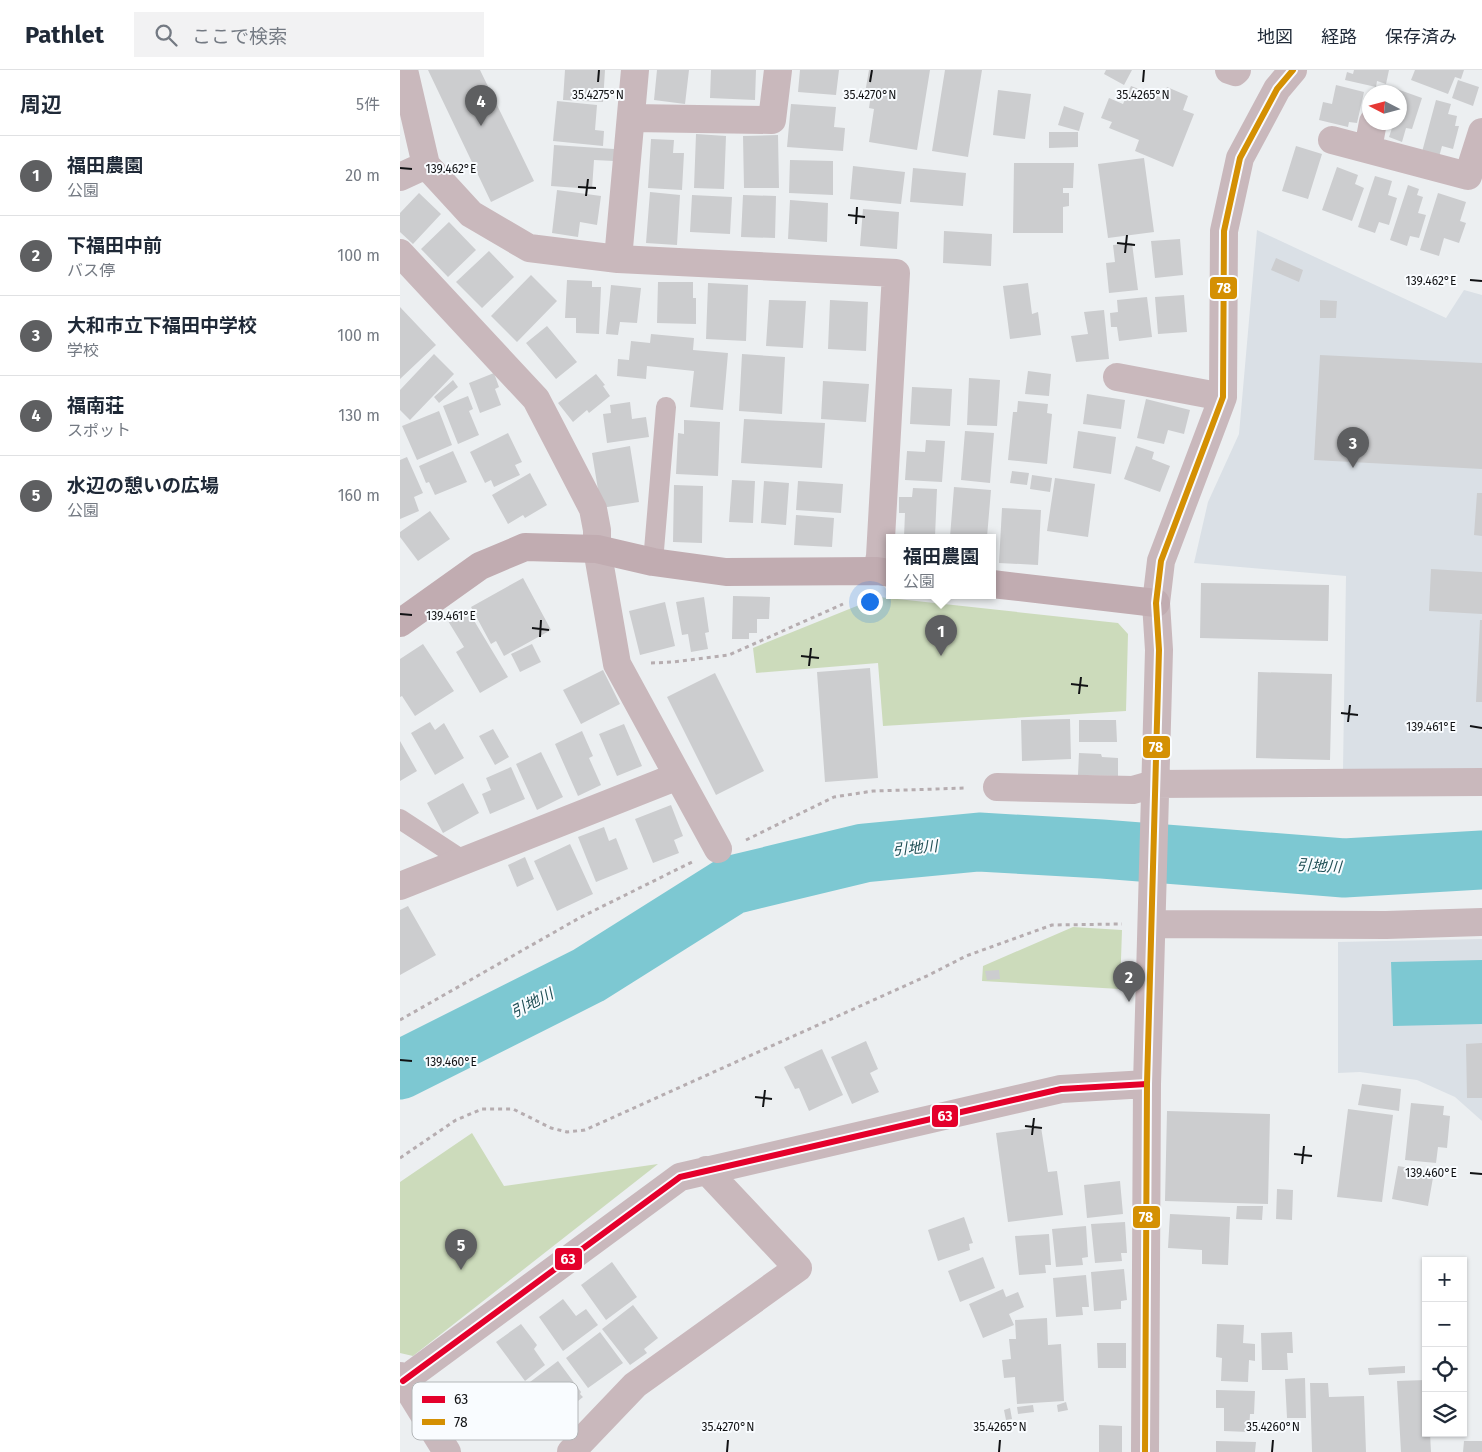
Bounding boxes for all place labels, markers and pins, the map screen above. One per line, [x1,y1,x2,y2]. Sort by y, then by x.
pin: 4 [465,85,497,126]
pin: 3 [1337,427,1369,468]
pin: 1 [925,615,957,656]
pin: 2 [1113,961,1145,1002]
pin: 5 [445,1229,477,1270]

